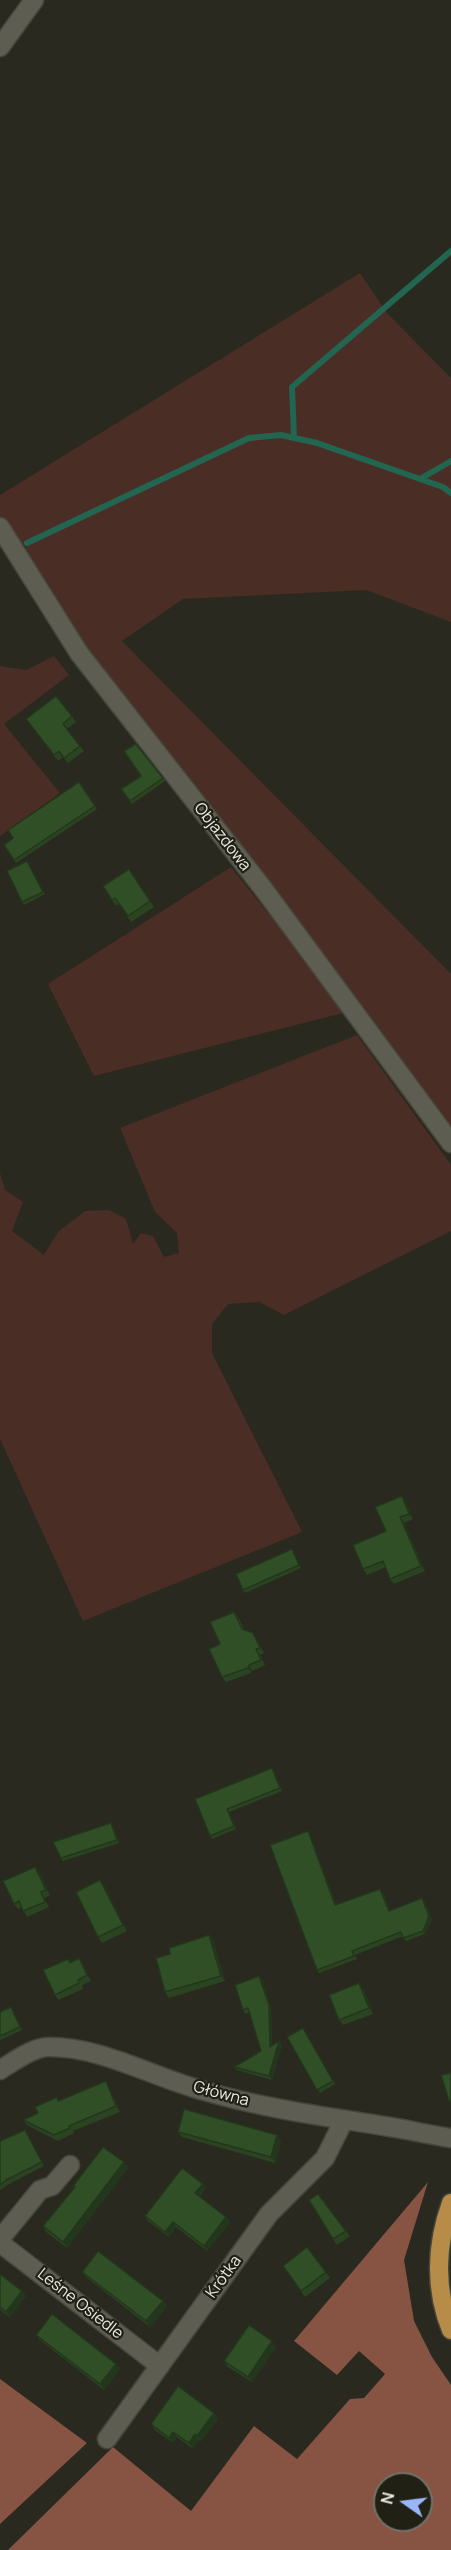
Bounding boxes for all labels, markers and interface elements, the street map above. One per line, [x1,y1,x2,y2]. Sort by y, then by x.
street label: Objazdowa [189,799,255,875]
street label: Główna [191,2077,251,2111]
street label: Krótka [202,2252,246,2302]
street label: Leśne Osiedle [33,2265,127,2343]
north arrow [373,2472,433,2532]
text: N [375,2490,400,2506]

